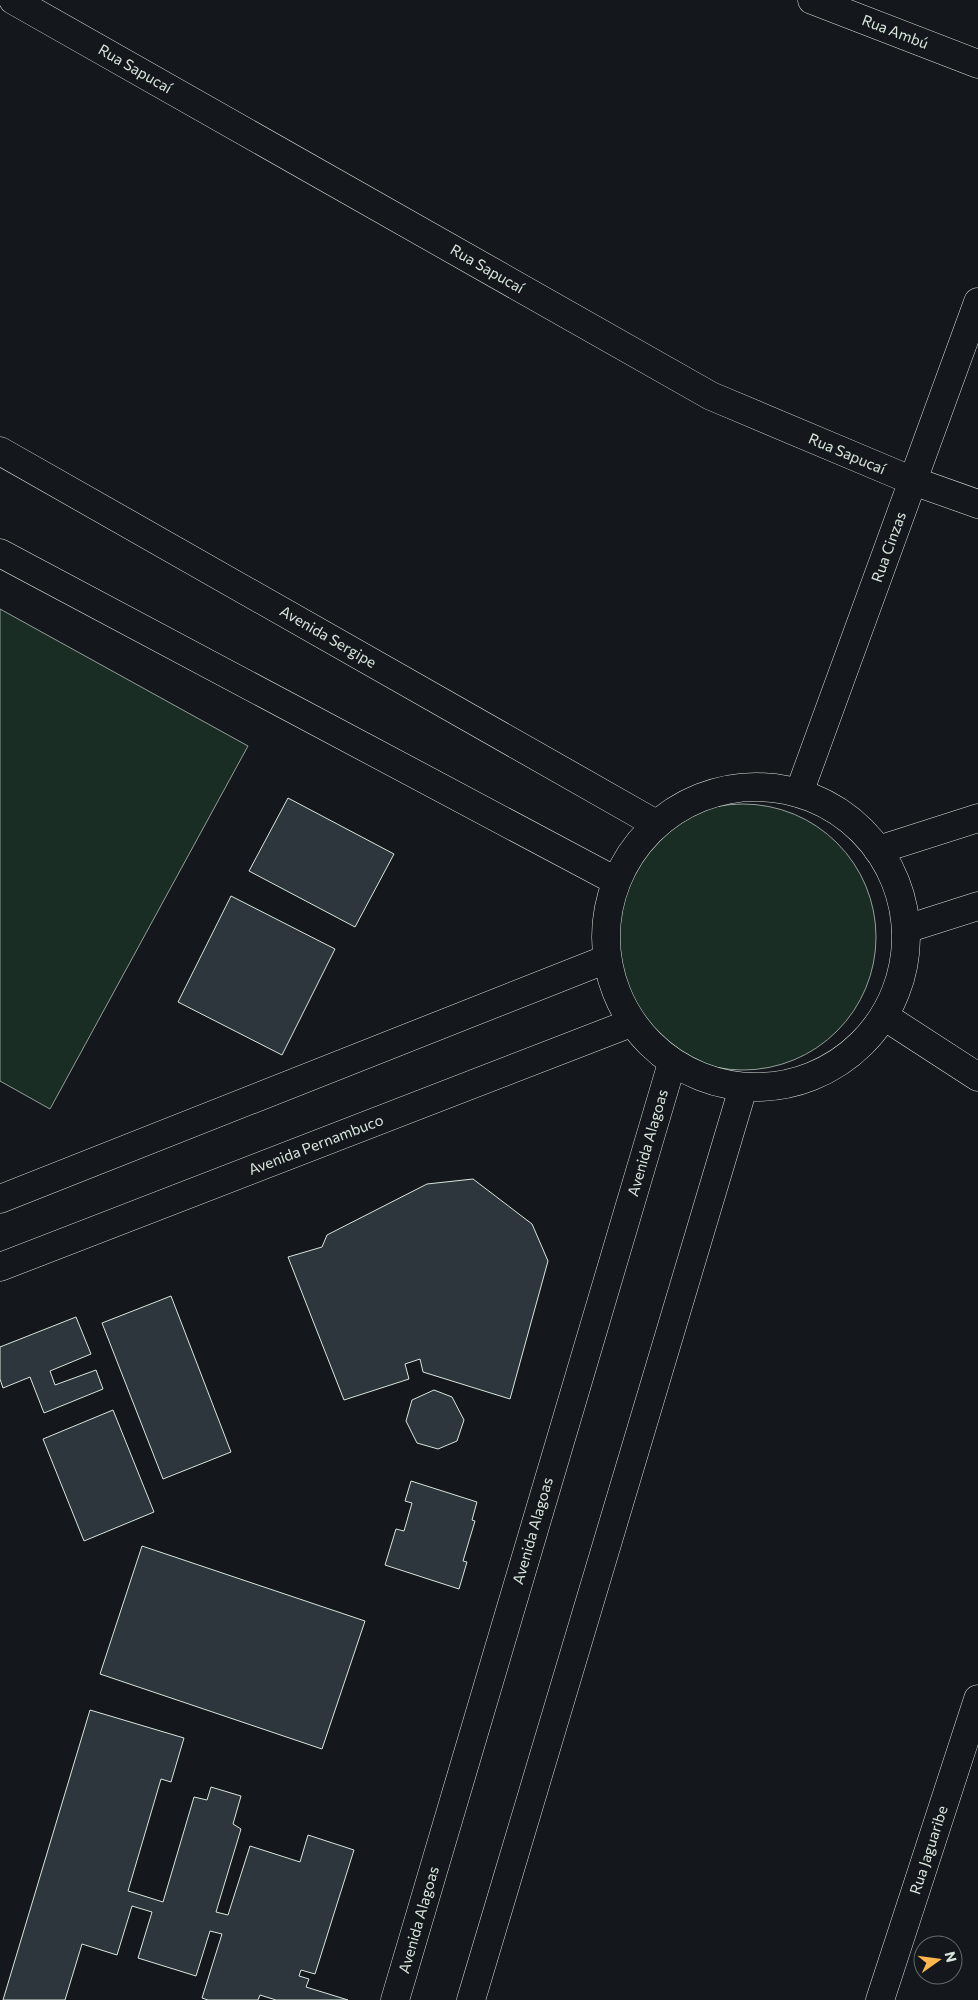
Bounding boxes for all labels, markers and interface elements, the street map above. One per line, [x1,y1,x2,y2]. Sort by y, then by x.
street label: Rua Ambú [860,10,931,52]
street label: Rua Sapucaí [95,40,177,97]
street label: Rua Sapucaí [447,240,529,297]
street label: Rua Sapucaí [806,429,890,478]
street label: Rua Cinzas [867,509,909,584]
street label: Avenida Sergipe [277,601,380,671]
street label: Avenida Alagoas [623,1087,671,1198]
street label: Avenida Pernambuco [246,1110,386,1178]
street label: Avenida Alagoas [508,1475,556,1586]
street label: Rua Jaguaribe [905,1803,951,1896]
street label: Avenida Alagoas [394,1864,442,1975]
north arrow [913,1935,963,1985]
text: N [942,1950,961,1964]

